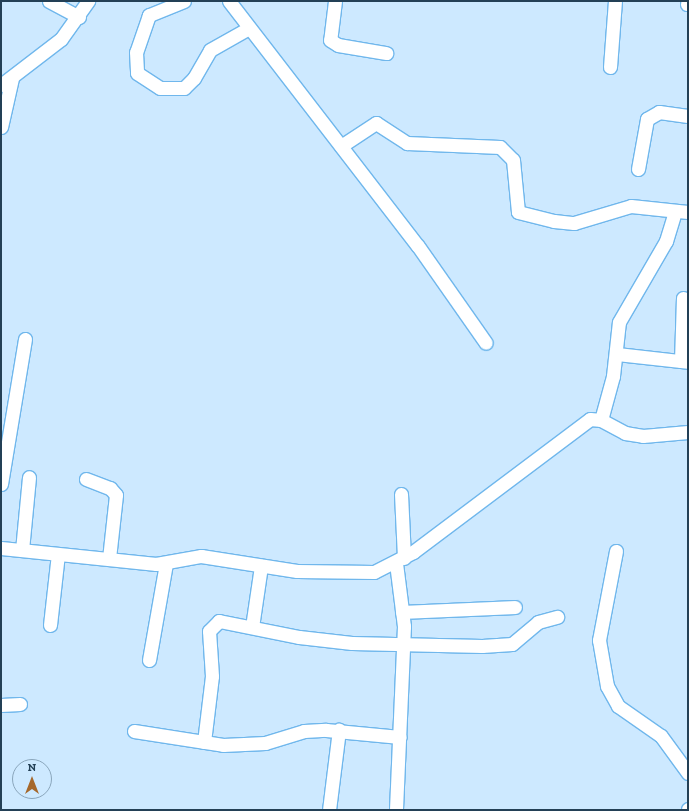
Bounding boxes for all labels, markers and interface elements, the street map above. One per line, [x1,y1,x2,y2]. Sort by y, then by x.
north arrow [12,759,52,799]
text: N [28,761,36,774]

